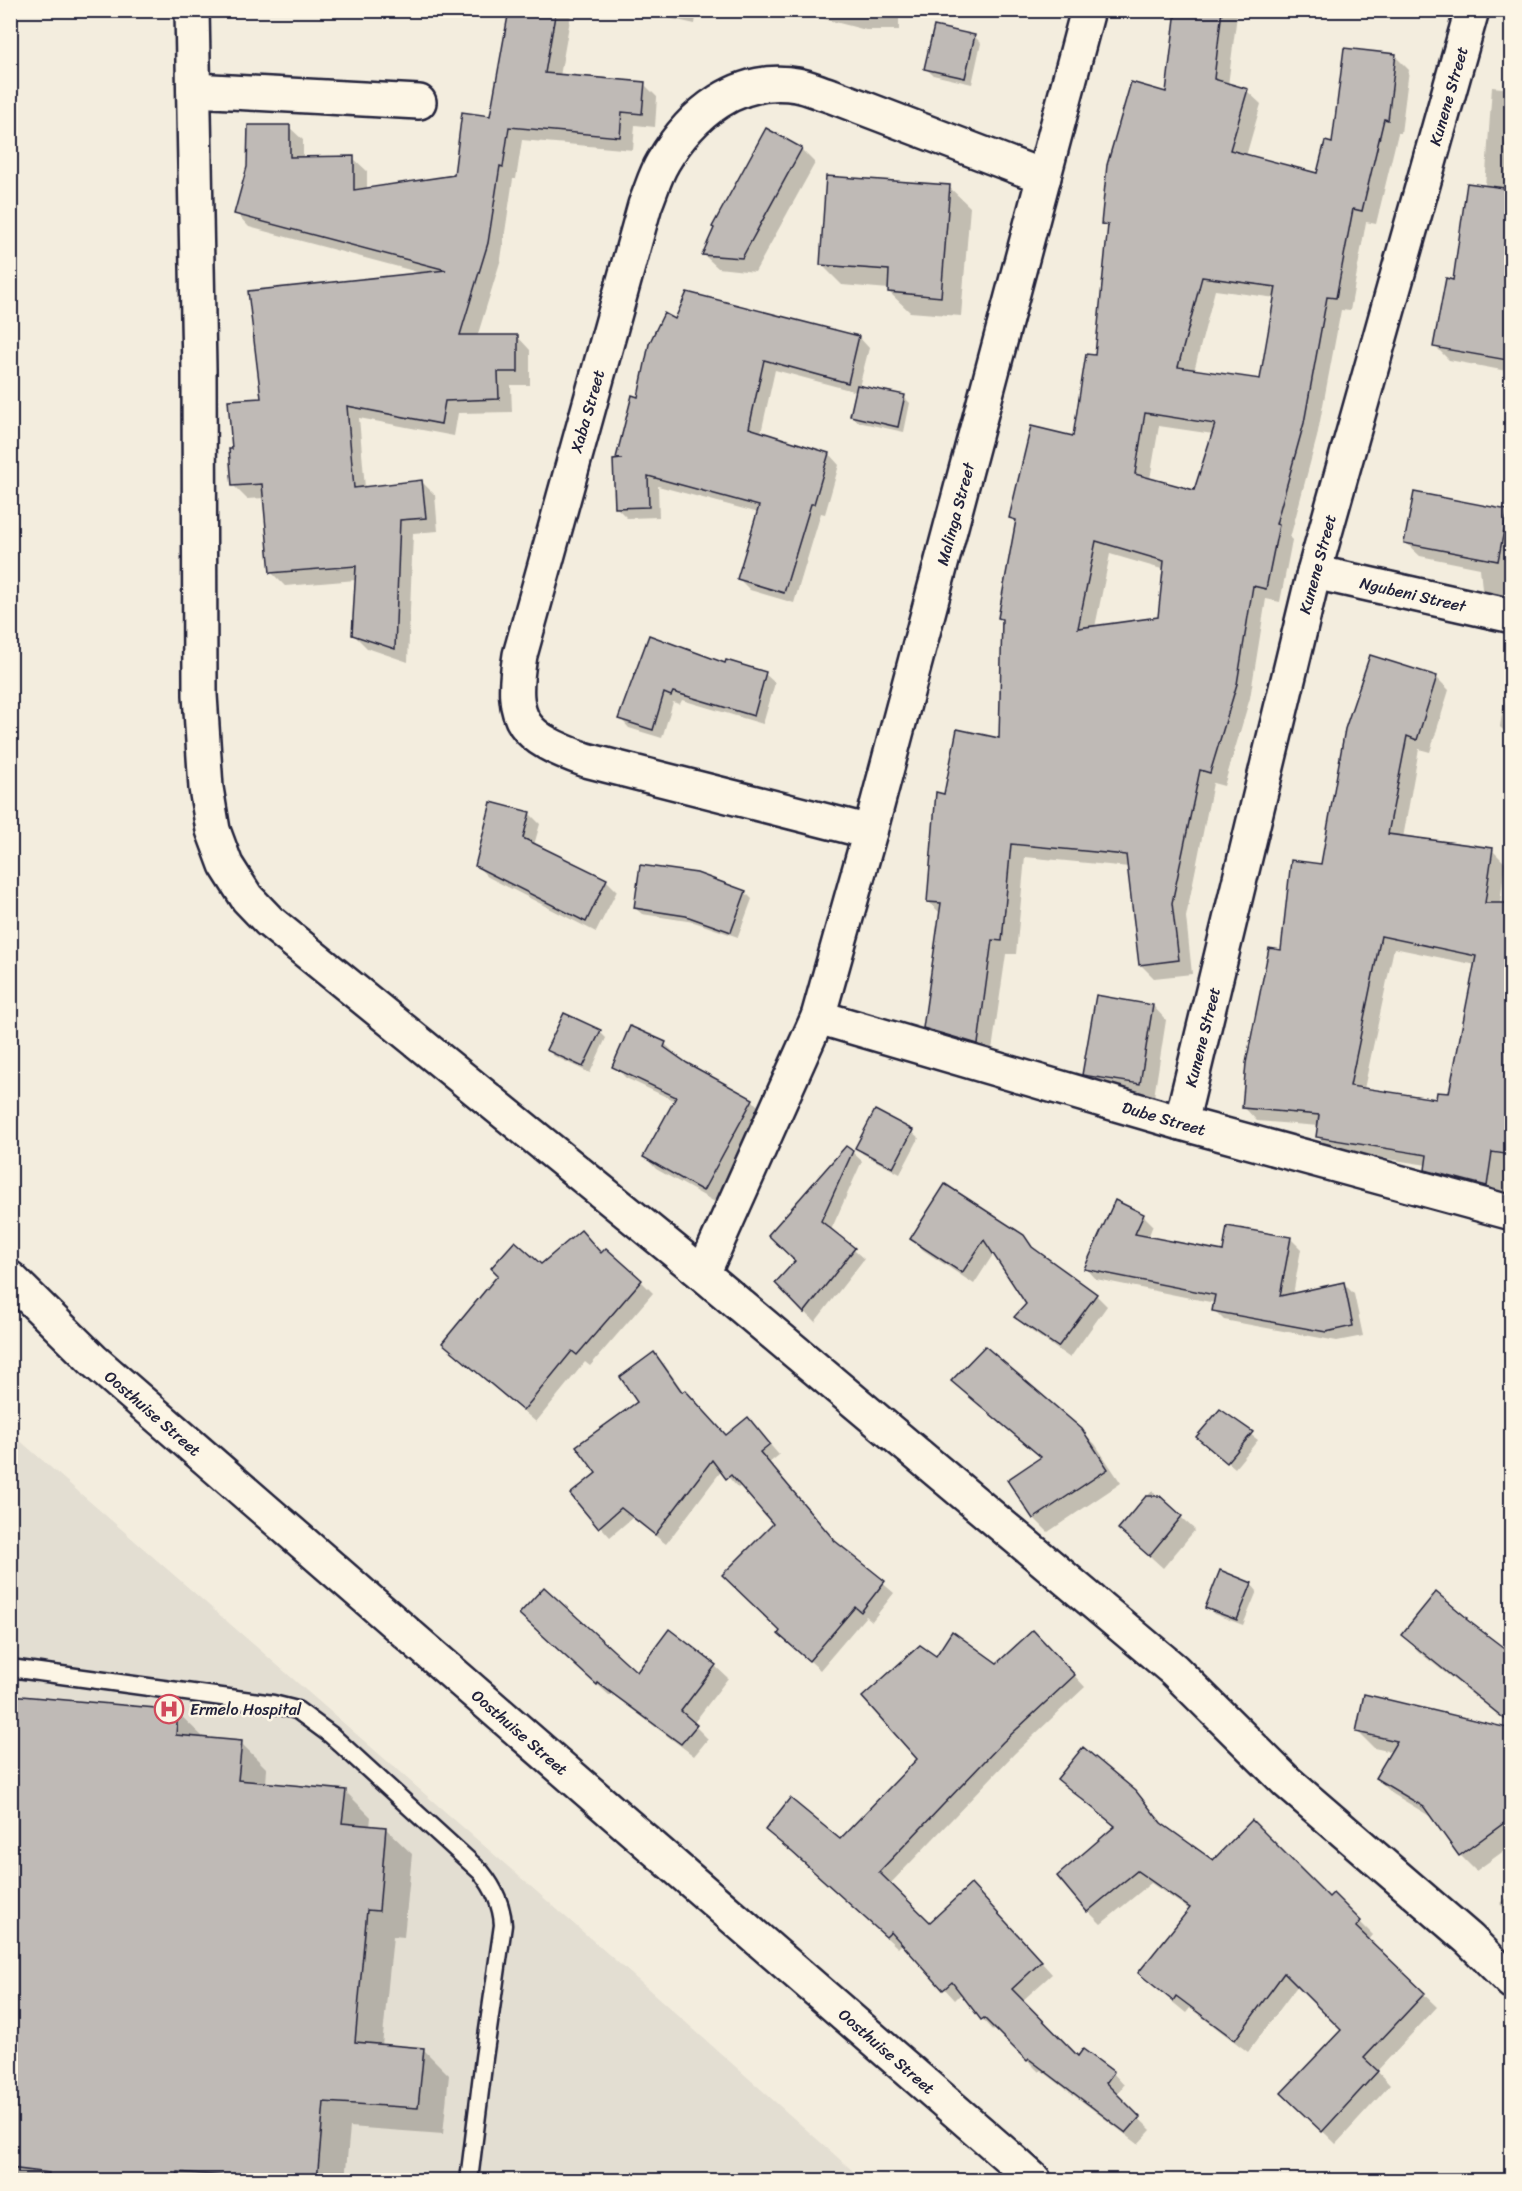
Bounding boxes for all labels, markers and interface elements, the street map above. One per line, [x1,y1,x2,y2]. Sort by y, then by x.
street label: Kunene Street [1420,43,1476,149]
street label: Xaba Street [562,366,613,457]
street label: Malinga Street [928,459,983,569]
street label: Kunene Street [1290,511,1345,617]
street label: Ngubeni Street [1357,568,1469,621]
street label: Kunene Street [1176,984,1229,1090]
street label: Dube Street [1119,1093,1209,1144]
street label: Oosthuise Street [98,1363,208,1464]
street label: Oosthuise Street [465,1682,575,1783]
hospital icon: Ermelo Hospital [153,1693,185,1725]
place label: Ermelo Hospital [190,1695,302,1724]
street label: Oosthuise Street [832,2001,942,2102]

